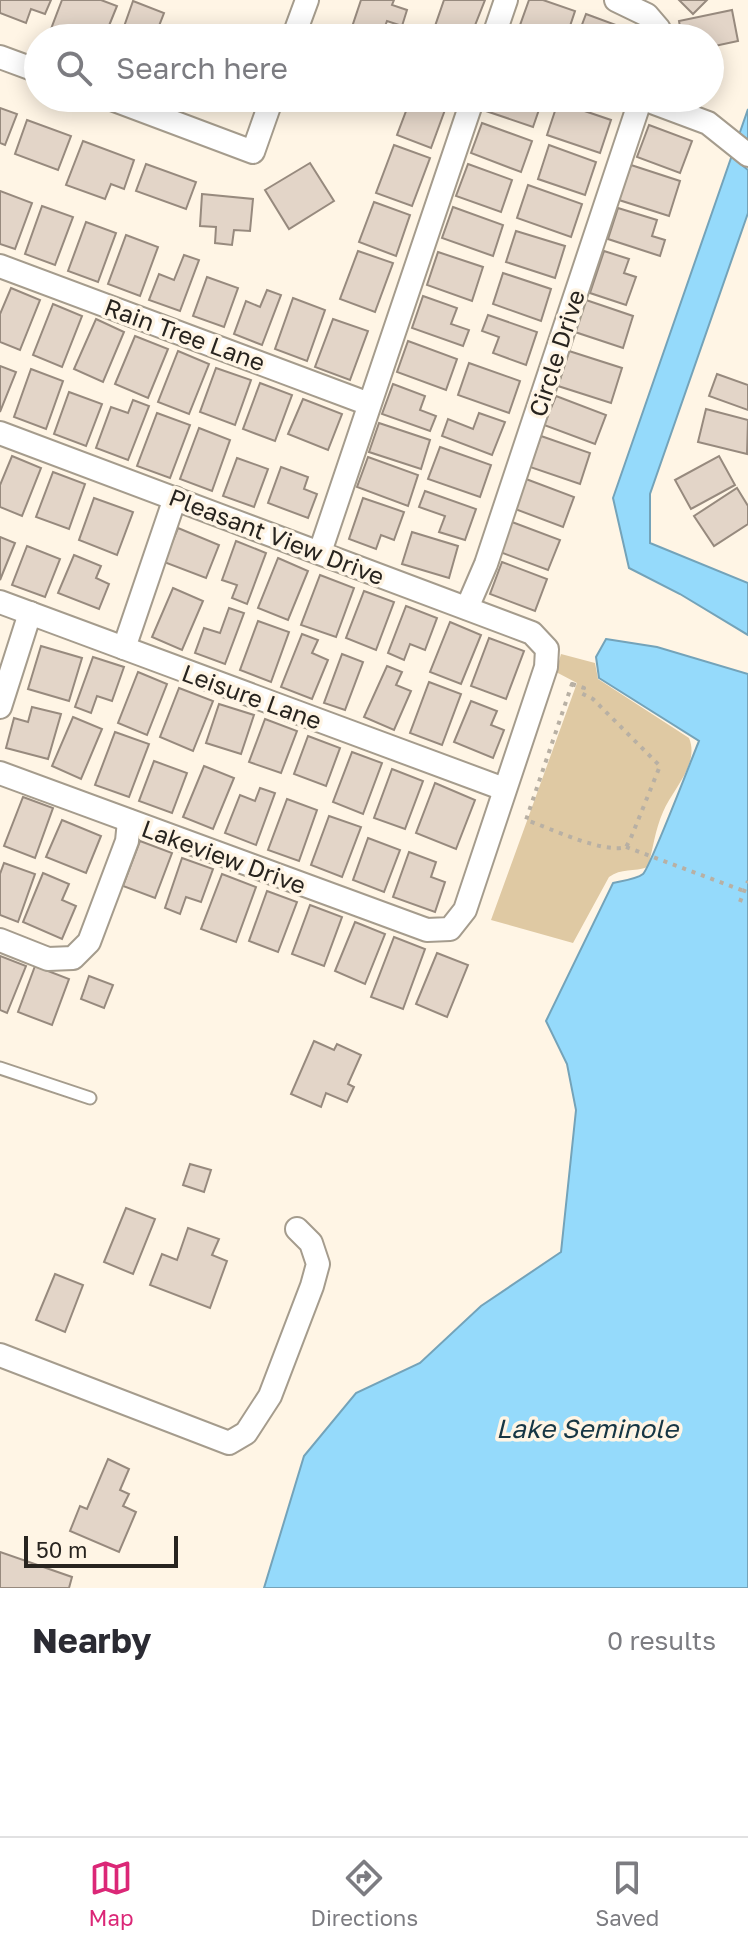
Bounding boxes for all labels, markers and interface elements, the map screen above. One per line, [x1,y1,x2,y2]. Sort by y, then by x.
search box [24,24,724,112]
icon: search [52,46,96,90]
text: Search here [116,50,288,86]
street label: Circle Drive [522,286,590,420]
street label: Rain Tree Lane [101,292,269,376]
street label: Pleasant View Drive [165,482,389,590]
street label: Leisure Lane [178,657,326,735]
street label: Lakeview Drive [138,813,310,899]
water label: Lake Seminole [496,1413,680,1444]
scale bar [24,1532,178,1568]
text: 50 m [36,1536,87,1563]
text: Nearby [32,1620,152,1660]
text: 0 results [607,1625,716,1656]
tab: Map [89,1856,133,1931]
tab: Directions [311,1856,418,1931]
tab: Saved [595,1856,659,1931]

